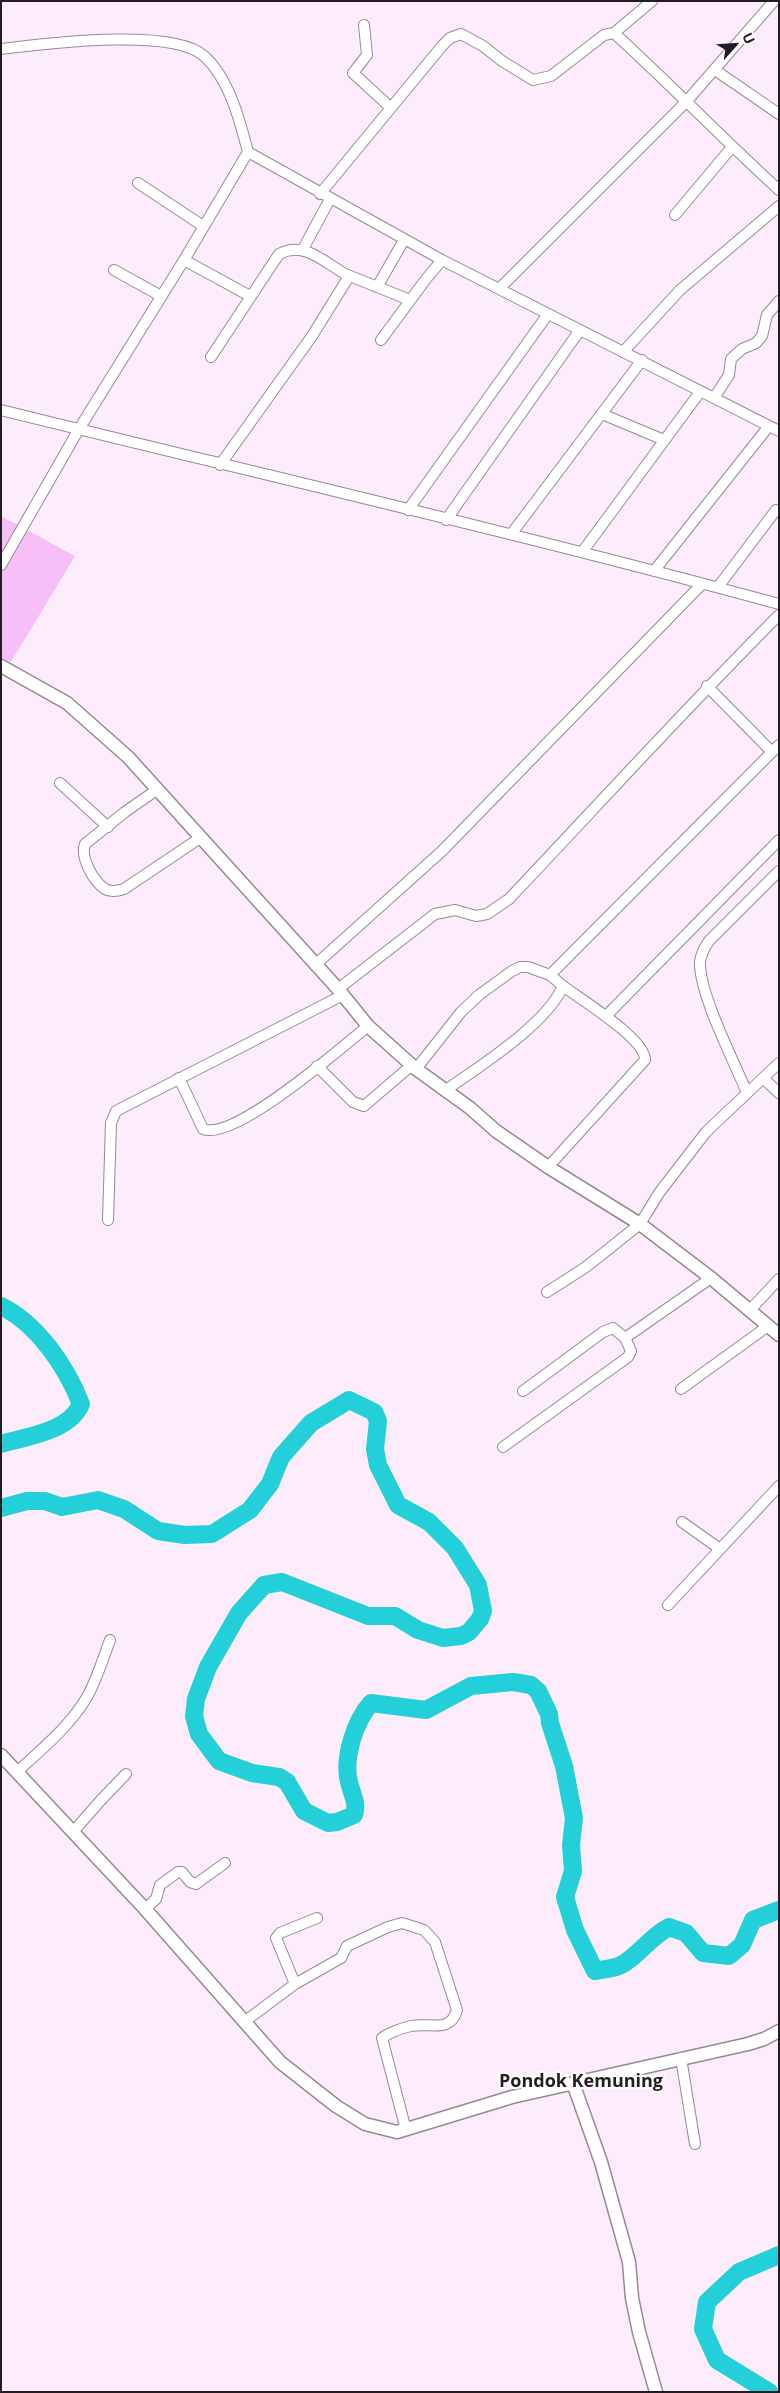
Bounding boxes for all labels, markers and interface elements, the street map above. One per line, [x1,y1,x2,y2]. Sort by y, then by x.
north arrow [710,20,760,70]
text: U [738,29,760,47]
district label: Pondok Kemuning [499,2071,663,2093]

